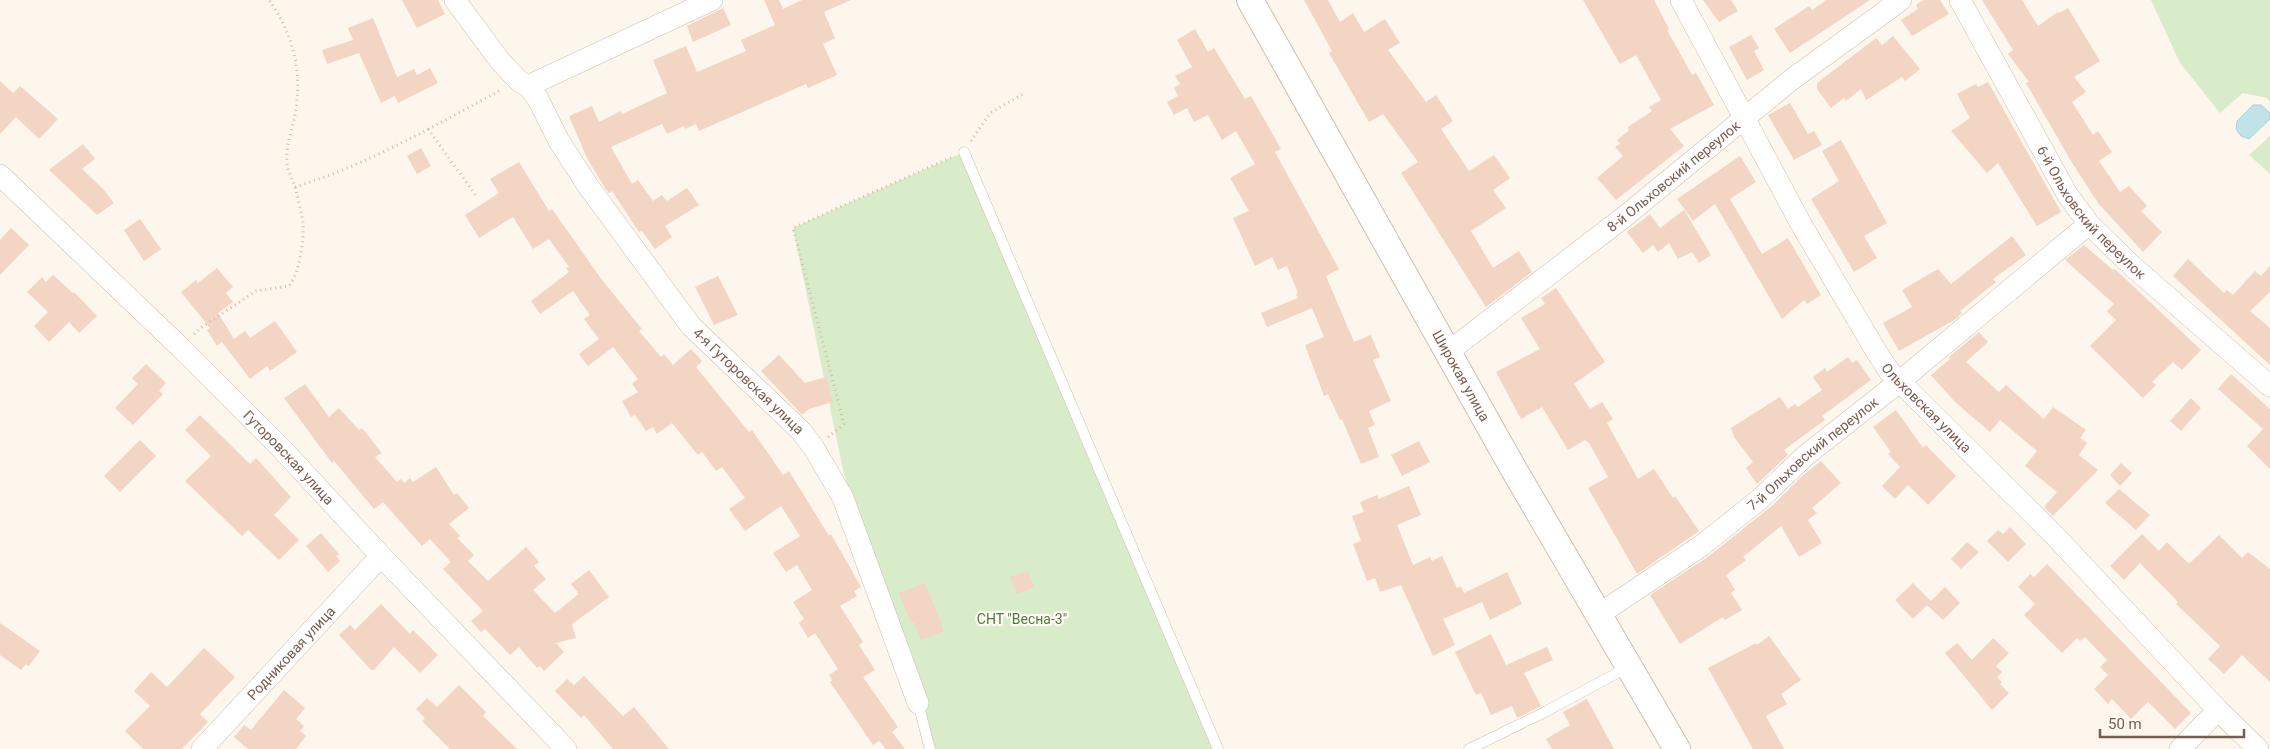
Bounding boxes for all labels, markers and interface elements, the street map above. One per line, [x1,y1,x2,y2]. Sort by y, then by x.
street label: 8-й Ольховский переулок [1604,117,1743,235]
street label: 6-й Ольховский переулок [2034,143,2149,282]
street label: 4-я Гуторовская улица [690,324,807,437]
street label: Широкая улица [1429,327,1493,424]
street label: Ольховская улица [1878,360,1975,456]
street label: 7-й Ольховский переулок [1744,393,1882,514]
street label: Гуторовская улица [240,407,337,508]
street label: Родниковая улица [244,603,338,703]
park label: СНТ "Весна-3" [977,611,1067,627]
scale bar [2100,706,2244,738]
text: 50 m [2108,715,2142,733]

